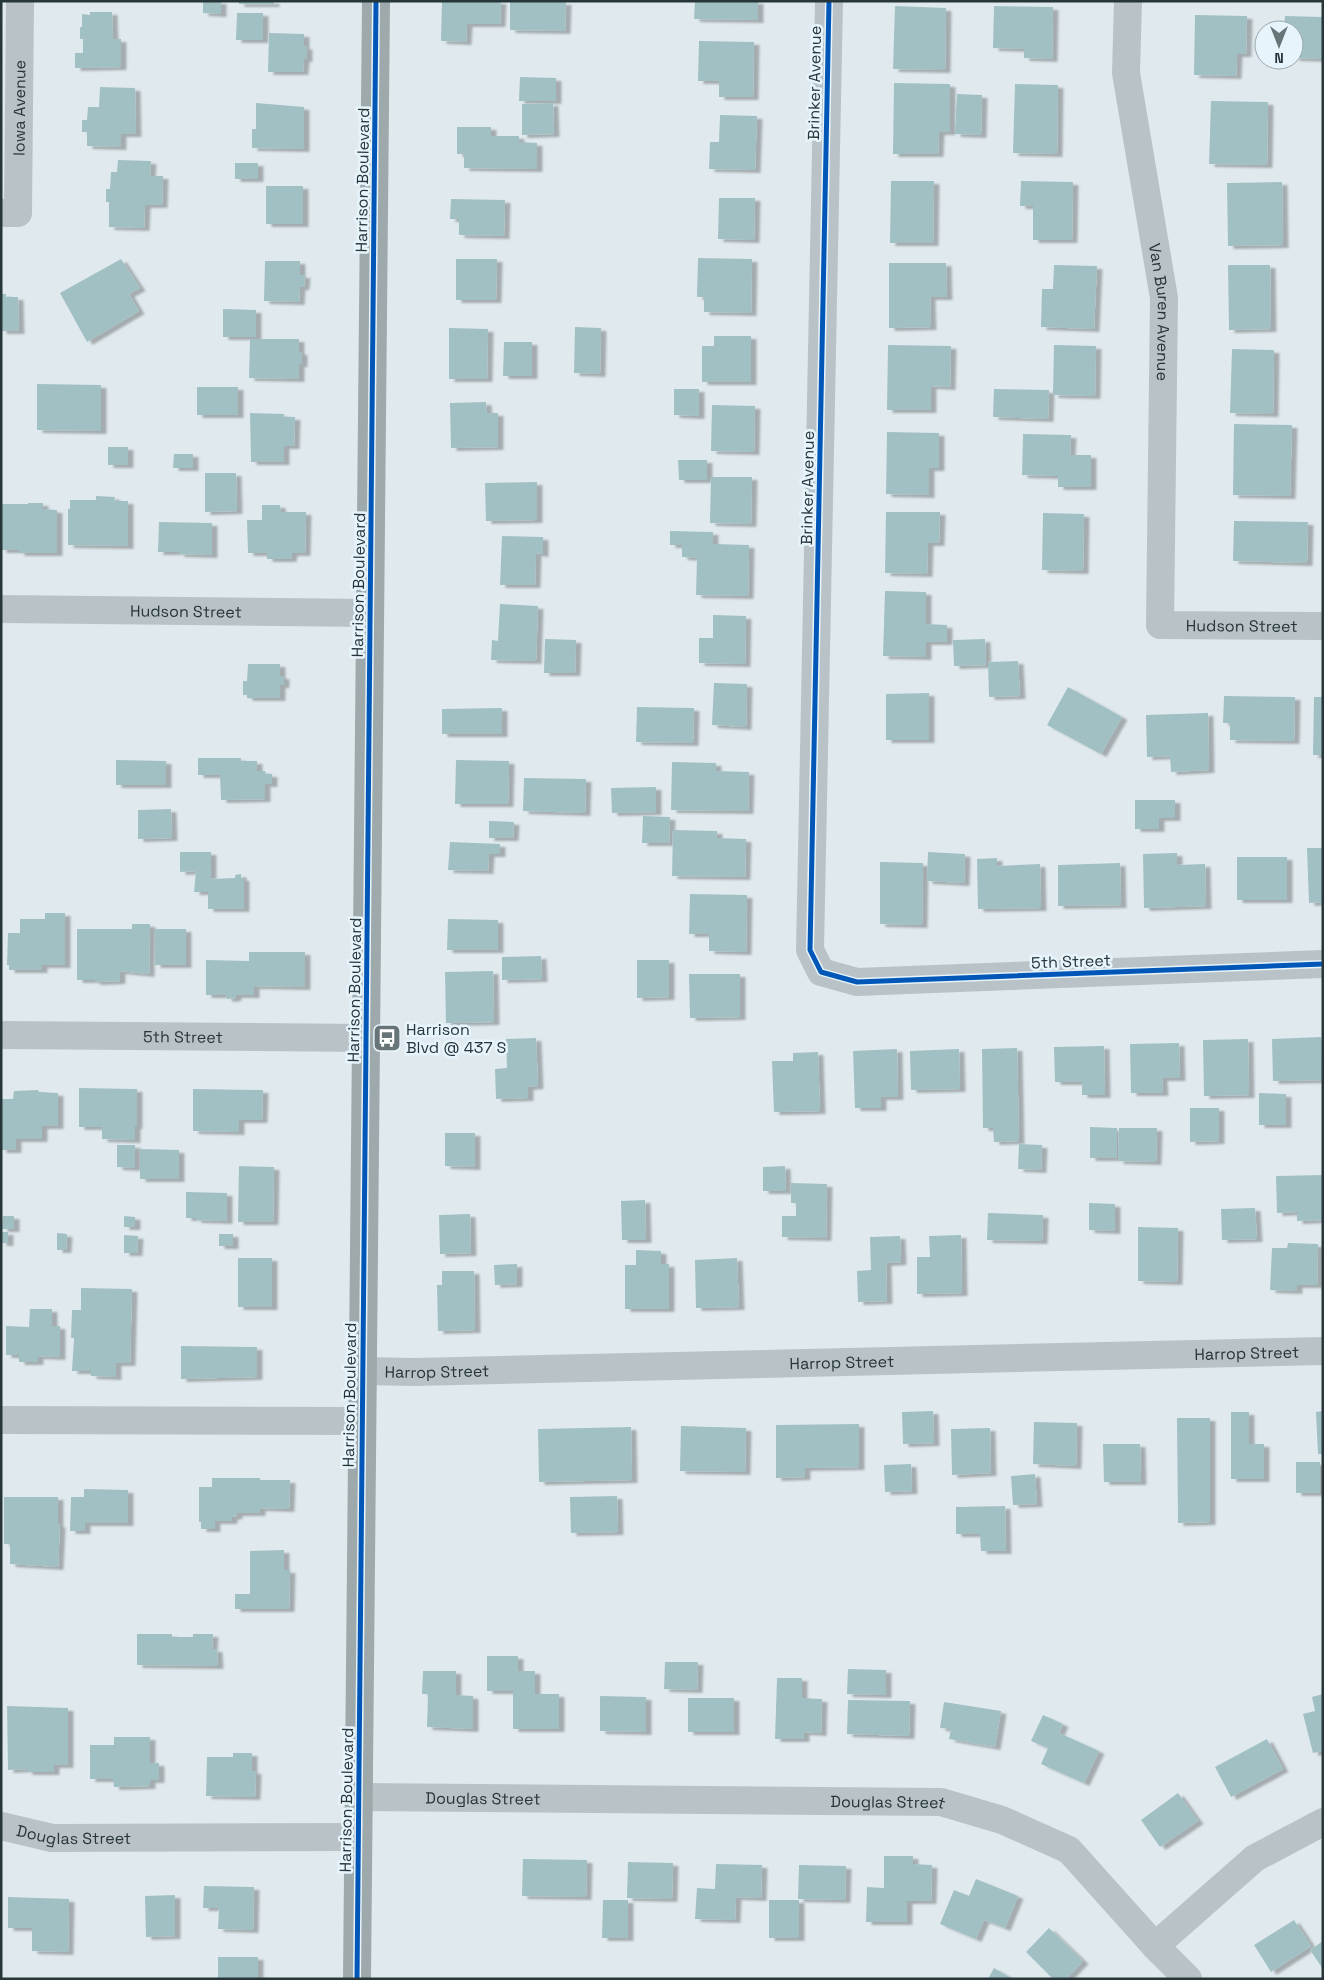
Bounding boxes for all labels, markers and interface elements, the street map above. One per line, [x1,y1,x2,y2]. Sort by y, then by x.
north arrow [1254,20,1304,70]
street label: Brinker Avenue [803,26,826,140]
text: N [1274,49,1284,67]
street label: Iowa Avenue [9,60,30,156]
street label: Harrison Boulevard [351,107,374,253]
street label: Van Buren Avenue [1144,242,1174,381]
street label: Brinker Avenue [796,431,819,545]
street label: Harrison Boulevard [347,512,370,658]
street label: Hudson Street [130,600,242,623]
street label: Hudson Street [1186,615,1298,637]
street label: Harrison Boulevard [343,917,366,1063]
street label: 5th Street [1031,950,1111,973]
place label: Harrison Blvd @ 437 S [406,1019,507,1058]
bus stop icon: Harrison Blvd @ 437 S [372,1023,402,1053]
street label: 5th Street [143,1026,223,1048]
street label: Harrison Boulevard [338,1322,361,1468]
street label: Harrop Street [1194,1342,1299,1365]
street label: Harrop Street [789,1351,895,1374]
street label: Harrop Street [384,1360,490,1383]
street label: Harrison Boulevard [335,1727,358,1873]
street label: Douglas Street [425,1788,541,1810]
street label: Douglas Street [830,1791,948,1814]
street label: Douglas Street [14,1820,131,1850]

